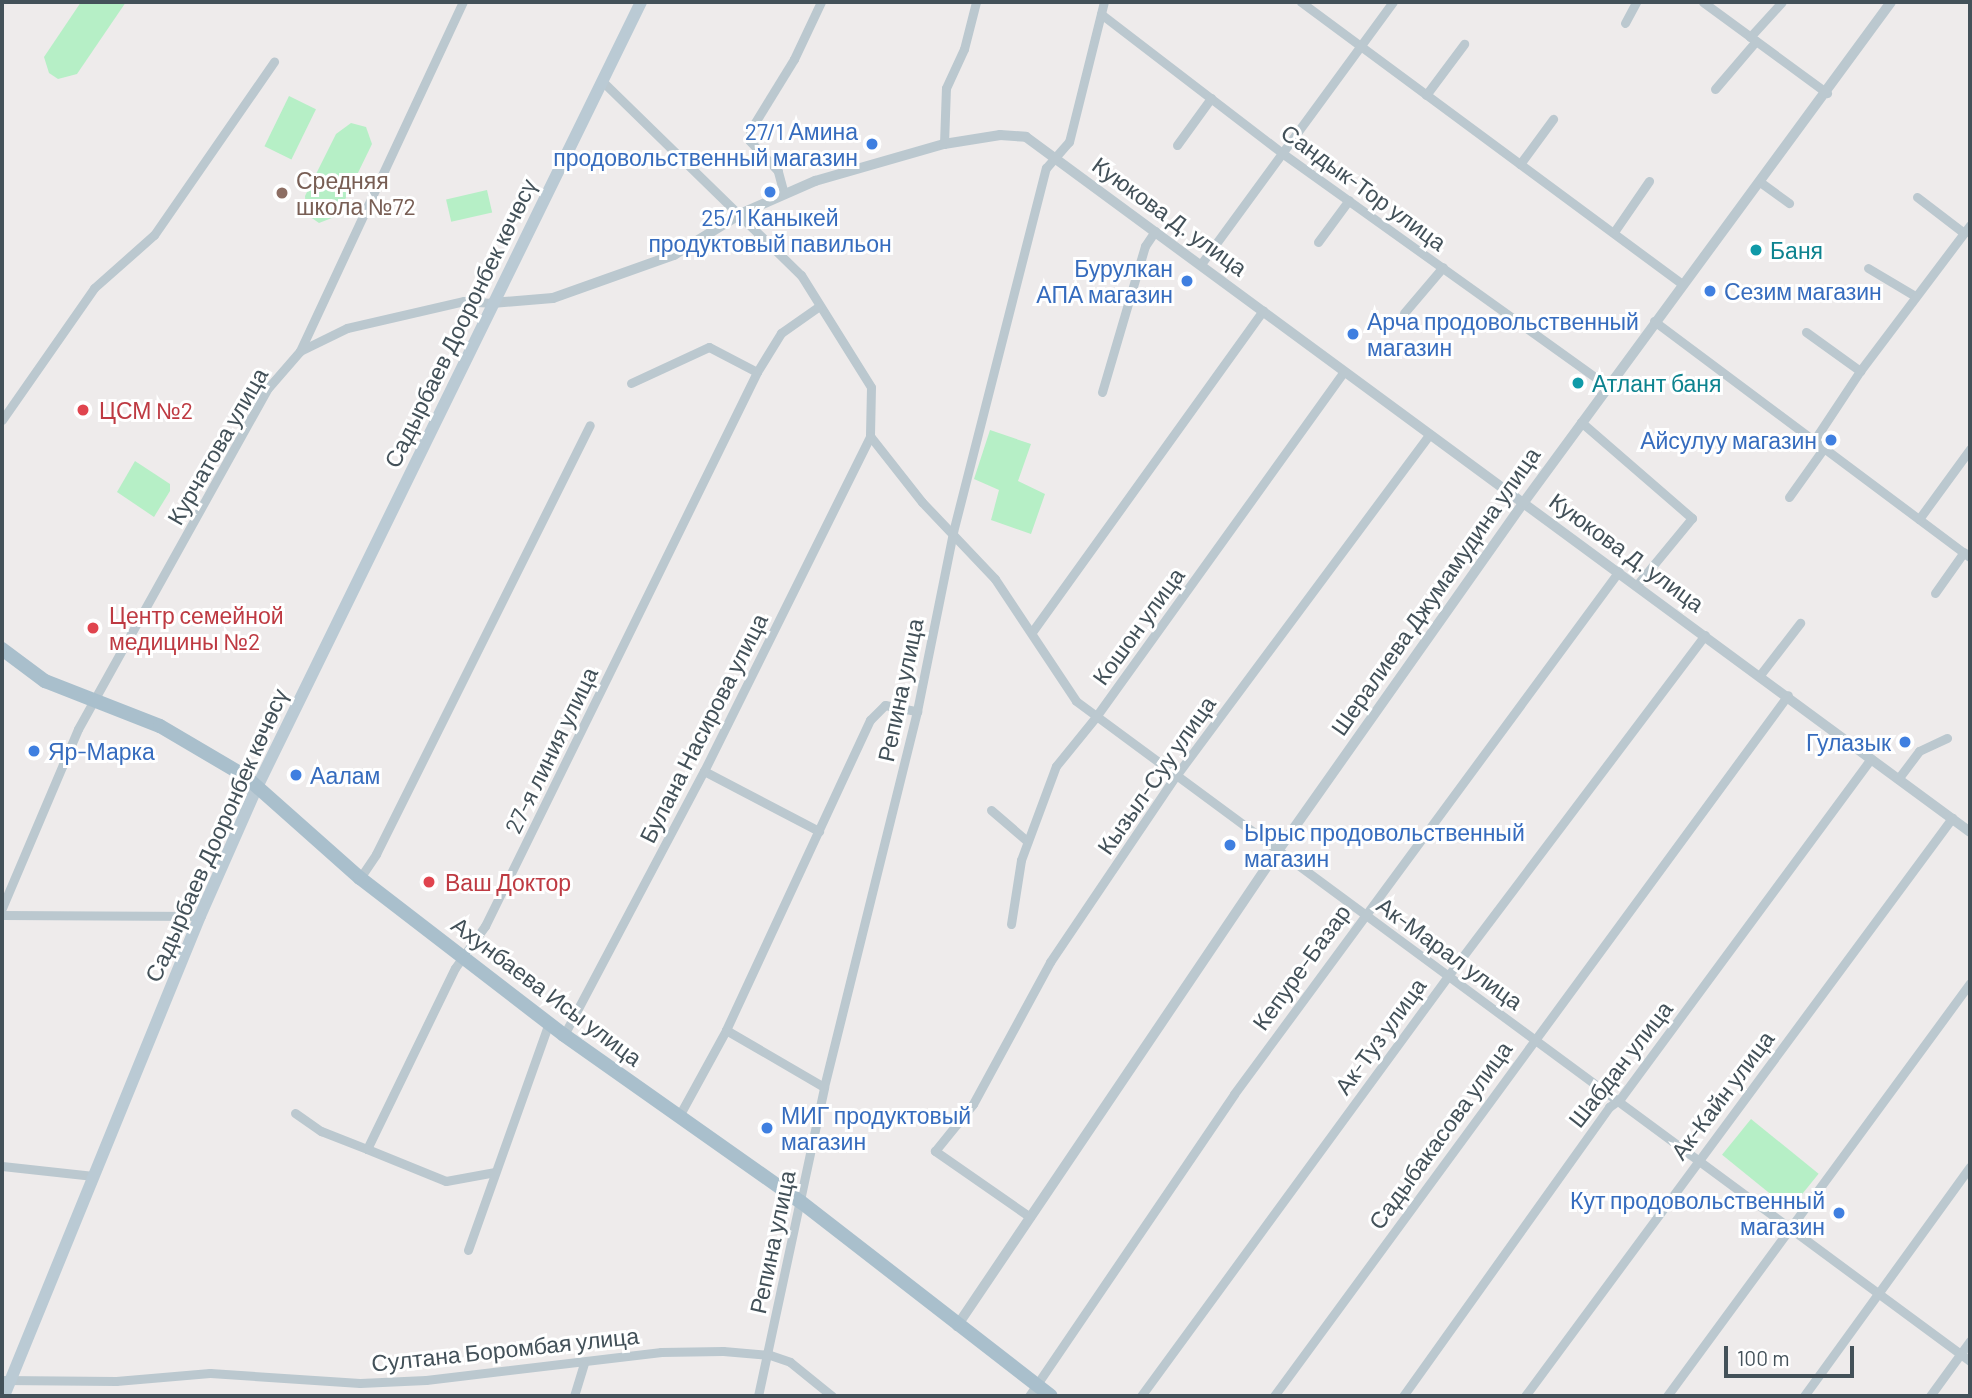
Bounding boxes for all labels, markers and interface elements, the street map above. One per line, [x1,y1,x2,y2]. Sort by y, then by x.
place label: 27/1 Амина продовольственный магазин [553,117,858,171]
street label: Сандык-Тор улица [1276,118,1452,256]
marker: 27/1 Амина продовольственный магазин [864,136,880,152]
street label: Куюкова Д. улица [1087,151,1253,281]
place label: Средняя школа №72 [296,166,416,220]
street label: Садырбаев Дооронбек көчөсү [378,174,542,472]
marker: 25/1 Каныкей продуктовый павильон [762,184,778,200]
marker: Средняя школа №72 [274,185,290,201]
place label: 25/1 Каныкей продуктовый павильон [648,203,892,257]
place label: Баня [1770,236,1823,264]
marker: Баня [1748,242,1764,258]
place label: Бурулкан АПА магазин [1036,254,1173,308]
marker: Бурулкан АПА магазин [1179,273,1195,289]
place label: Сезим магазин [1724,277,1882,305]
marker: Сезим магазин [1702,283,1718,299]
place label: Арча продовольственный магазин [1367,307,1639,361]
marker: Арча продовольственный магазин [1345,326,1361,342]
street label: Курчатова улица [161,363,273,529]
place label: Атлант баня [1592,369,1722,397]
marker: Атлант баня [1570,375,1586,391]
place label: ЦСМ №2 [99,396,193,424]
marker: ЦСМ №2 [73,400,93,420]
place label: Айсулуу магазин [1640,426,1817,454]
marker: Айсулуу магазин [1823,432,1839,448]
street label: Шералиева Джумамудина улица [1325,442,1545,740]
street label: Куюкова Д. улица [1544,487,1710,617]
street label: Кошон улица [1086,562,1190,690]
place label: Центр семейной медицины №2 [109,601,284,655]
street label: Булана Насирова улица [633,609,773,847]
street label: Репина улица [871,616,929,764]
marker: Центр семейной медицины №2 [83,618,103,638]
street label: 27-я линия улица [499,662,603,838]
street label: Садырбаев Дооронбек көчөсү [139,684,293,986]
street label: Кызыл-Суу улица [1091,691,1221,859]
place label: Гулазык [1806,728,1891,756]
marker: Гулазык [1897,734,1913,750]
place label: Яр-Марка [48,737,155,765]
marker: Яр-Марка [26,743,42,759]
place label: Аалам [310,761,380,789]
marker: Аалам [288,767,304,783]
place label: Ырыс продовольственный магазин [1244,818,1525,872]
marker: Ырыс продовольственный магазин [1222,837,1238,853]
place label: Ваш Доктор [445,868,571,896]
marker: Ваш Доктор [419,872,439,892]
street label: Ак-Марал улица [1372,891,1528,1015]
street label: Кепуре-Базар [1246,899,1356,1035]
street label: Ахунбаева Исы улица [446,910,648,1072]
street label: Ак-Туз улица [1329,972,1431,1100]
street label: Шабдан улица [1562,995,1678,1133]
street label: Ак-Кайн улица [1665,1025,1779,1165]
street label: Садыбакасова улица [1363,1036,1517,1234]
place label: МИГ продуктовый магазин [781,1101,971,1155]
marker: МИГ продуктовый магазин [759,1120,775,1136]
street label: Репина улица [743,1168,801,1316]
place label: Кут продовольственный магазин [1570,1186,1825,1240]
marker: Кут продовольственный магазин [1831,1205,1847,1221]
street label: Султана Боромбая улица [370,1321,640,1377]
scale bar [1727,1332,1856,1376]
text: 100 m [1737,1345,1790,1370]

